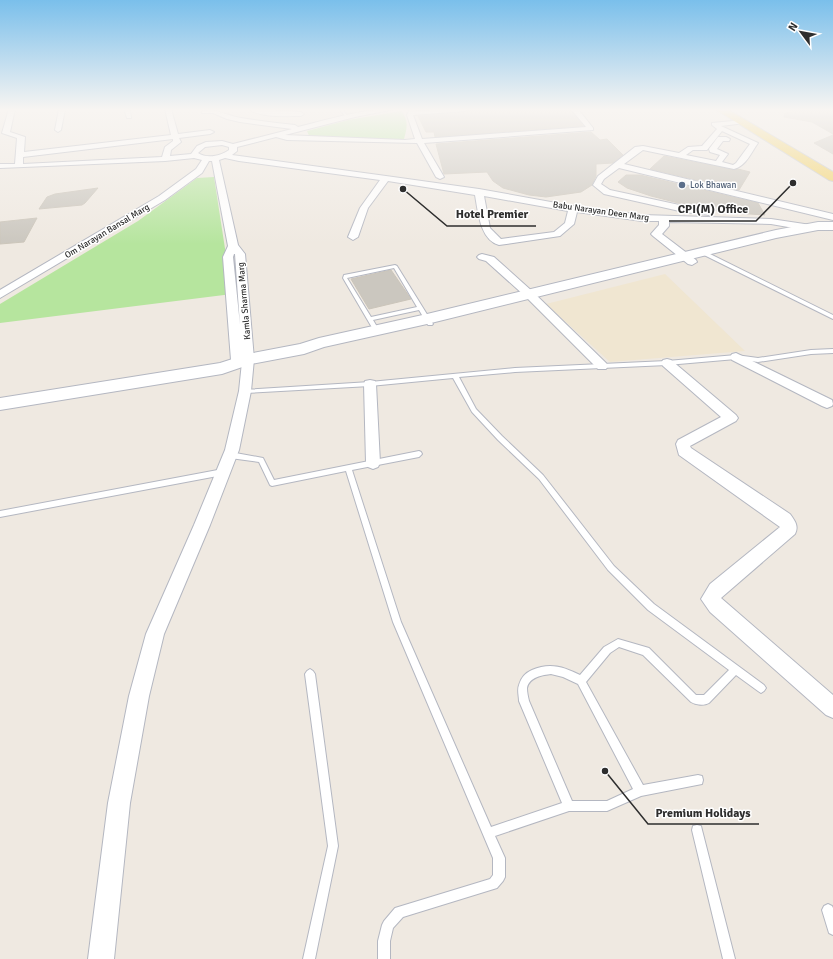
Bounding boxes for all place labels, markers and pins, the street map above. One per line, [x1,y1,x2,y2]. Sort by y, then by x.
marker: Lok Bhawan [677,180,687,190]
place label: Lok Bhawan [690,180,736,191]
callout: CPI(M) Office [669,197,756,221]
callout: Hotel Premier [447,202,536,226]
callout: Premium Holidays [648,800,759,824]

